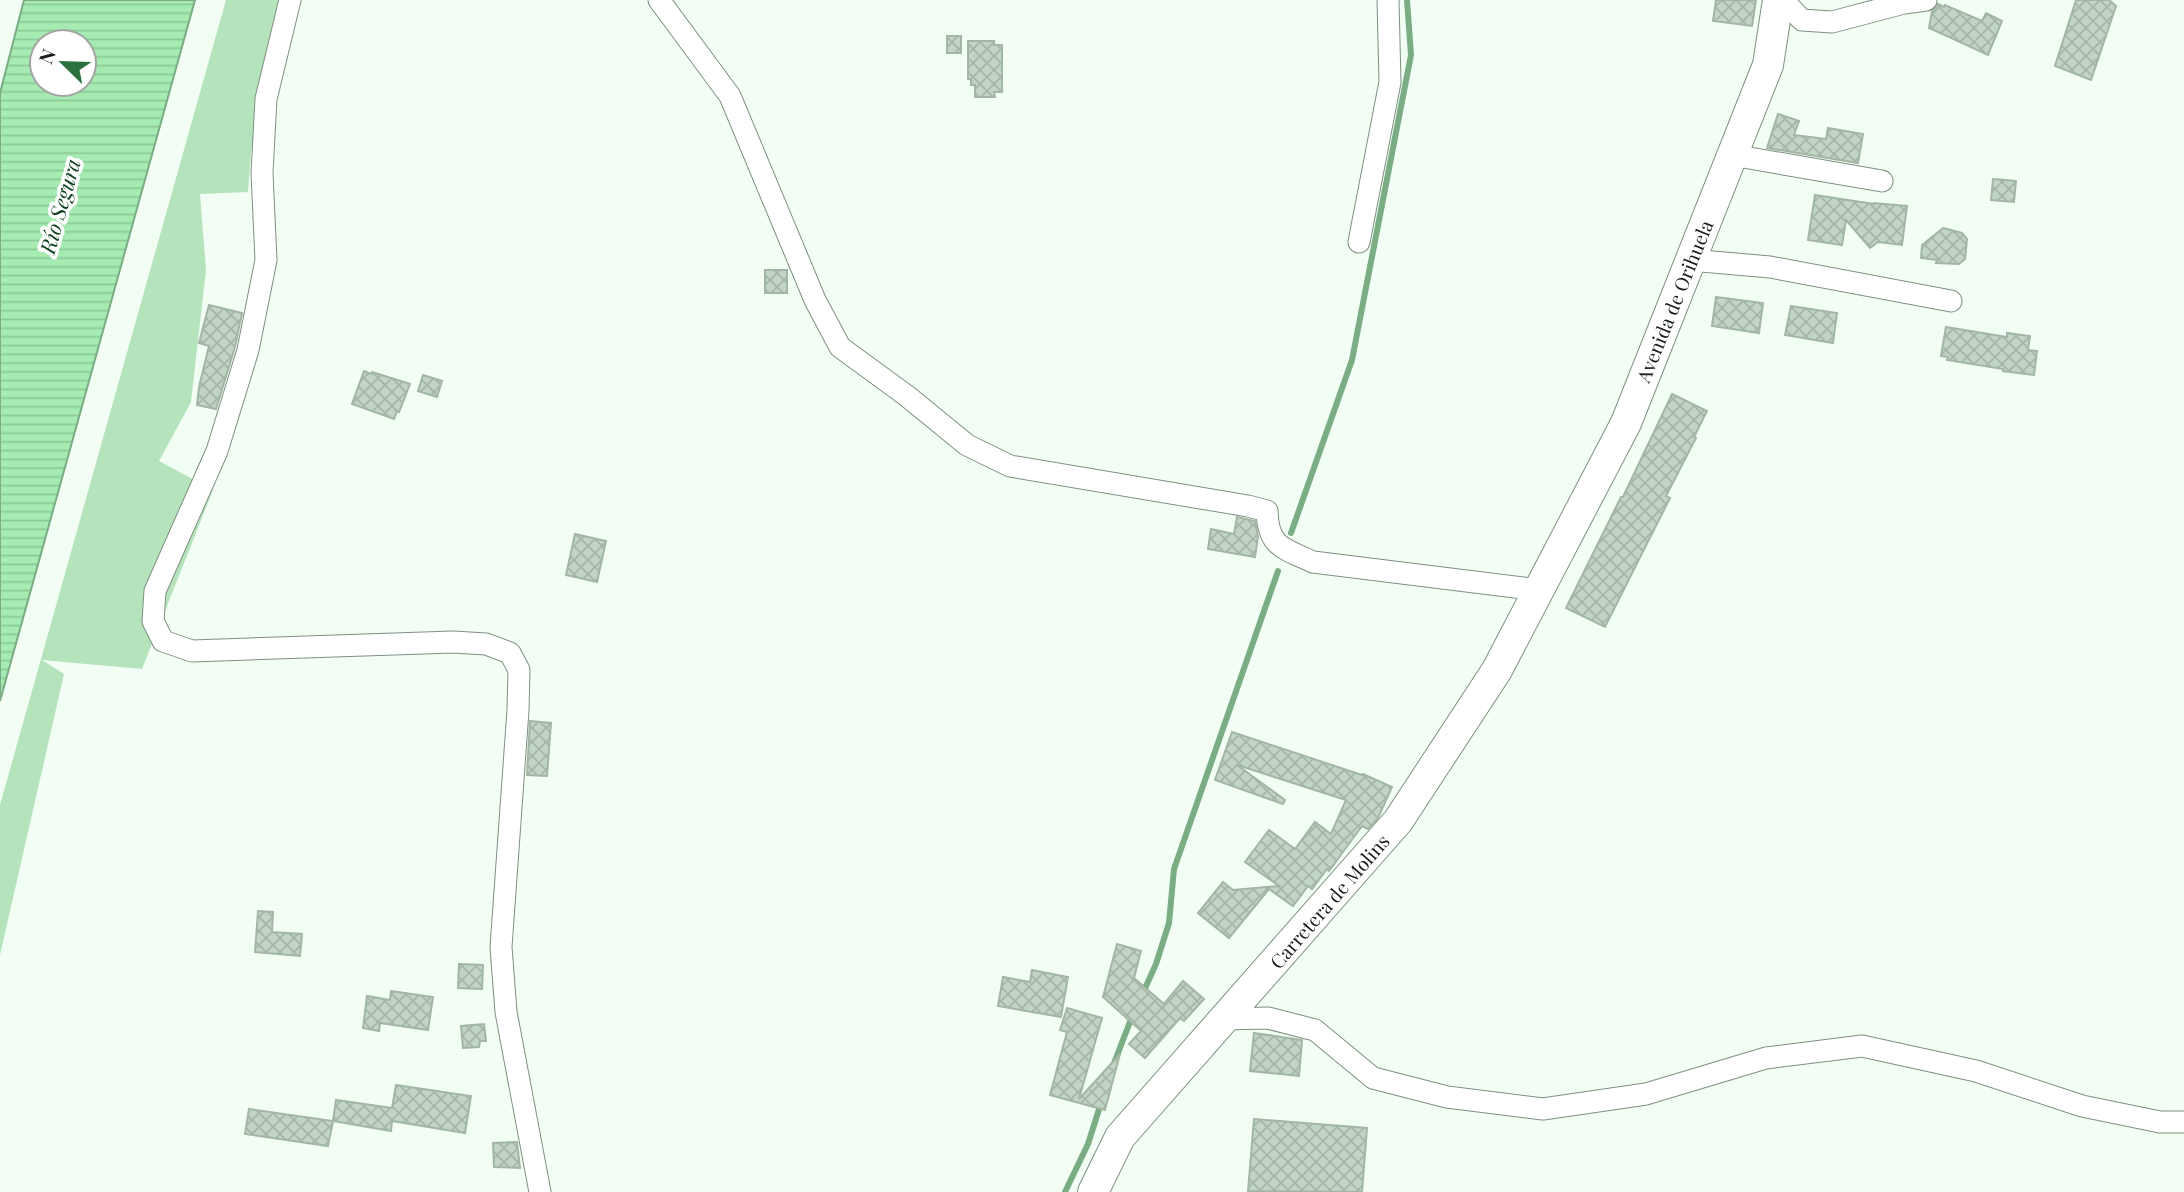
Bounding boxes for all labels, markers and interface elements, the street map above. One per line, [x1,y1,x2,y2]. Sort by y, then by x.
north arrow [28,28,98,98]
text: N [32,44,61,67]
water label: Río Segura [32,155,86,258]
street label: Avenida de Orihuela [1629,216,1719,387]
street label: Carretera de Molins [1263,828,1395,974]

